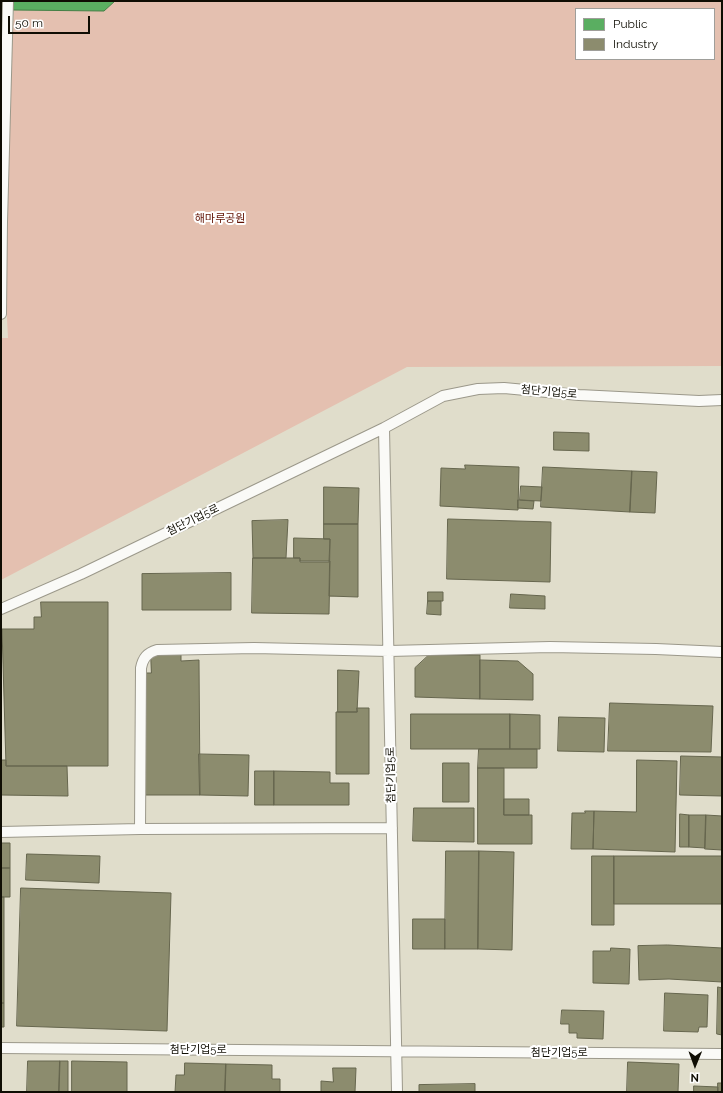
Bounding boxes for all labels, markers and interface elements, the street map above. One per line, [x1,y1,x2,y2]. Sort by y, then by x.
scale bar [10,8,92,34]
legend [575,8,715,60]
text: 50 m [15,16,43,30]
text: Public [613,17,647,31]
text: Industry [613,37,658,51]
park label: 해마루공원 [195,212,245,226]
street label: 첨단기업5로 [520,383,578,401]
street label: 첨단기업5로 [165,502,221,538]
street label: 첨단기업5로 [384,747,398,803]
street label: 첨단기업5로 [170,1043,226,1057]
north arrow [675,1045,715,1085]
street label: 첨단기업5로 [531,1046,587,1060]
text: N [690,1071,699,1084]

